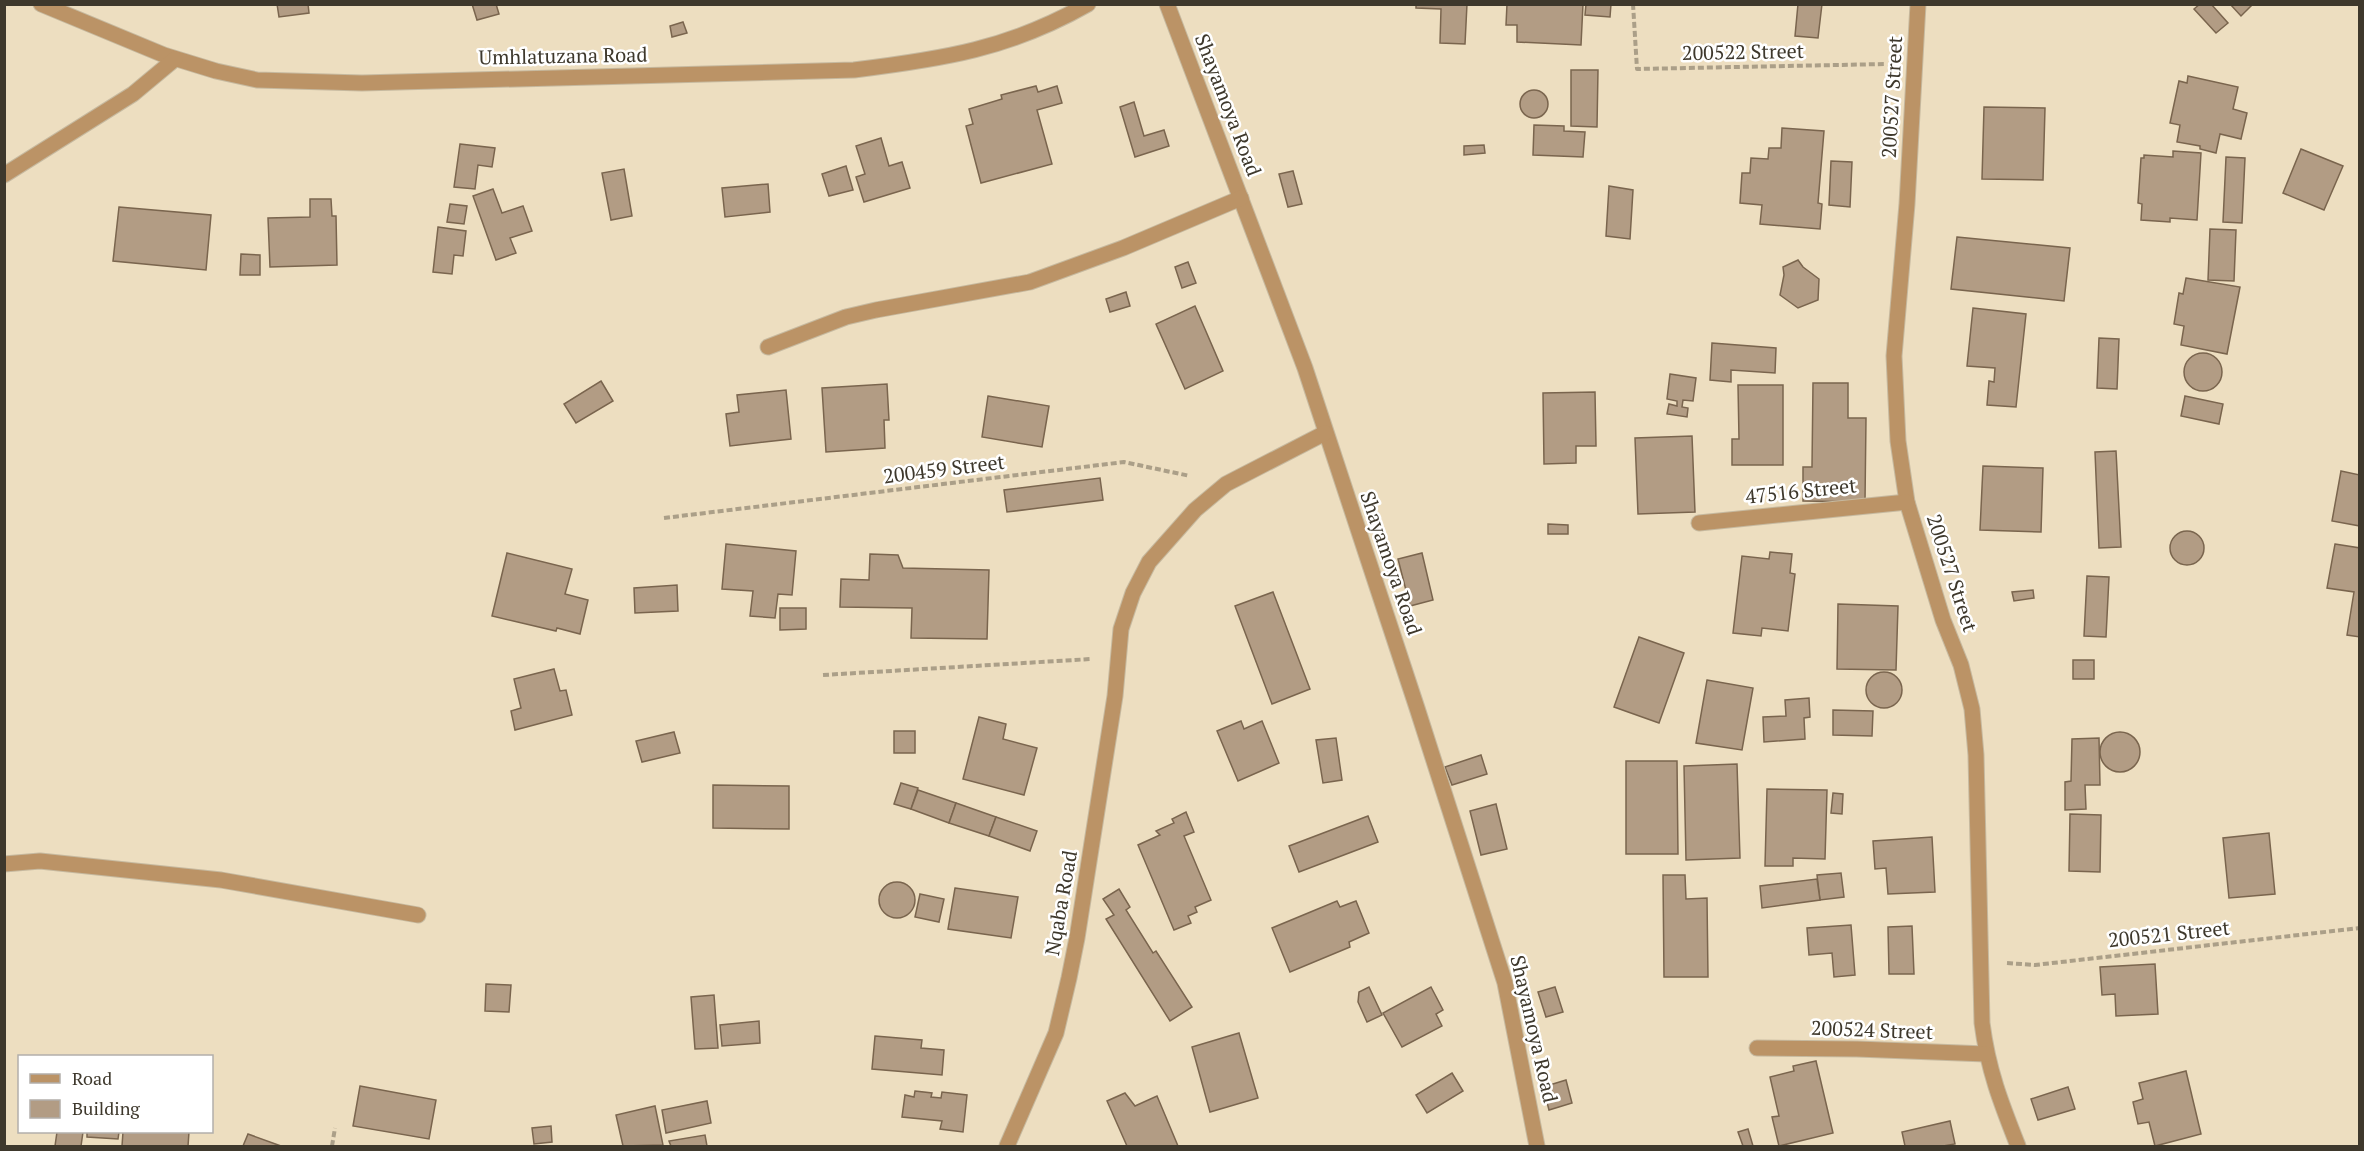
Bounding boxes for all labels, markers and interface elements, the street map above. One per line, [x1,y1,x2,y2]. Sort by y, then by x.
street label: Shayamoya Road [1189,30,1268,180]
street label: 200527 Street [1875,35,1908,159]
street label: 200522 Street [1682,37,1805,66]
street label: Umhlatuzana Road [478,41,648,70]
street label: 200459 Street [882,448,1007,489]
street label: 47516 Street [1744,471,1858,510]
street label: Shayamoya Road [1354,487,1429,638]
street label: 200527 Street [1921,511,1984,636]
street label: Nqaba Road [1038,848,1083,958]
street label: 200521 Street [2107,914,2232,953]
street label: Shayamoya Road [1504,953,1565,1105]
street label: 200524 Street [1810,1014,1934,1045]
legend [18,1055,213,1133]
text: Road [72,1066,112,1090]
text: Building [72,1096,140,1120]

